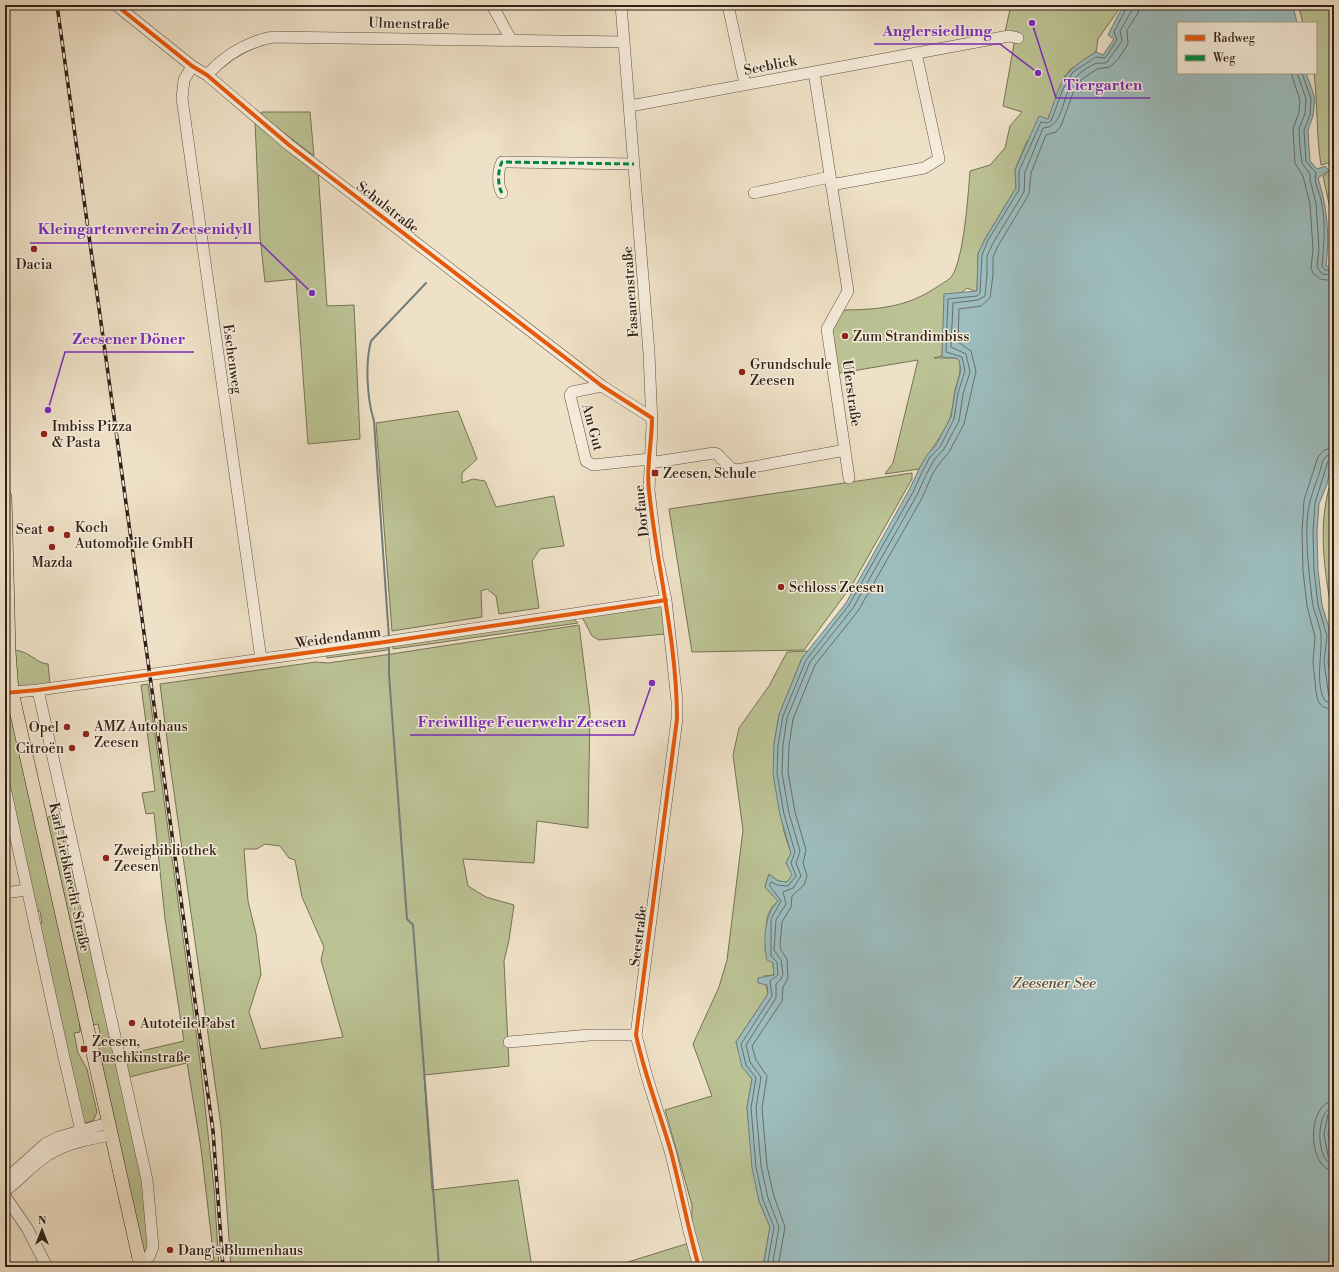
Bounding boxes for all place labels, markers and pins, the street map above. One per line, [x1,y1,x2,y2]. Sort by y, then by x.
callout: Anglersiedlung [874,17,1000,44]
callout: Tiergarten [1056,71,1150,98]
callout: Kleingartenverein Zeesenidyll [30,216,260,243]
marker: Dacia [29,244,39,254]
place label: Dacia [16,256,53,274]
callout: Zeesener Döner [65,325,194,352]
place label: Zum Strandimbiss [853,328,969,346]
marker: Zum Strandimbiss [840,331,850,341]
place label: Grundschule Zeesen [750,356,832,390]
marker: Grundschule Zeesen [737,367,747,377]
place label: Imbiss Pizza & Pasta [52,418,133,452]
marker: Imbiss Pizza & Pasta [39,429,49,439]
place label: Zeesen, Schule [663,465,756,483]
marker: Zeesen, Schule [650,468,660,478]
place label: Koch Automobile GmbH [74,519,195,553]
place label: Seat [16,521,43,539]
marker: Seat [46,524,56,534]
marker: Koch Automobile GmbH [62,530,72,540]
marker: Mazda [47,542,57,552]
place label: Mazda [31,554,74,572]
place label: Schloss Zeesen [789,579,885,597]
marker: Schloss Zeesen [776,582,786,592]
callout: Freiwillige Feuerwehr Zeesen [410,708,634,735]
place label: AMZ Autohaus Zeesen [93,718,188,752]
place label: Opel [29,719,59,737]
marker: Opel [62,722,72,732]
marker: AMZ Autohaus Zeesen [81,729,91,739]
place label: Citroën [16,740,65,758]
marker: Citroën [67,743,77,753]
place label: Zweigbibliothek Zeesen [114,842,217,876]
marker: Zweigbibliothek Zeesen [101,853,111,863]
place label: Autoteile Pabst [139,1015,236,1033]
marker: Autoteile Pabst [127,1018,137,1028]
place label: Zeesen, Puschkinstraße [92,1033,191,1067]
marker: Zeesen, Puschkinstraße [79,1044,89,1054]
place label: Dang‘s Blumenhaus [178,1242,303,1260]
marker: Dang‘s Blumenhaus [165,1245,175,1255]

